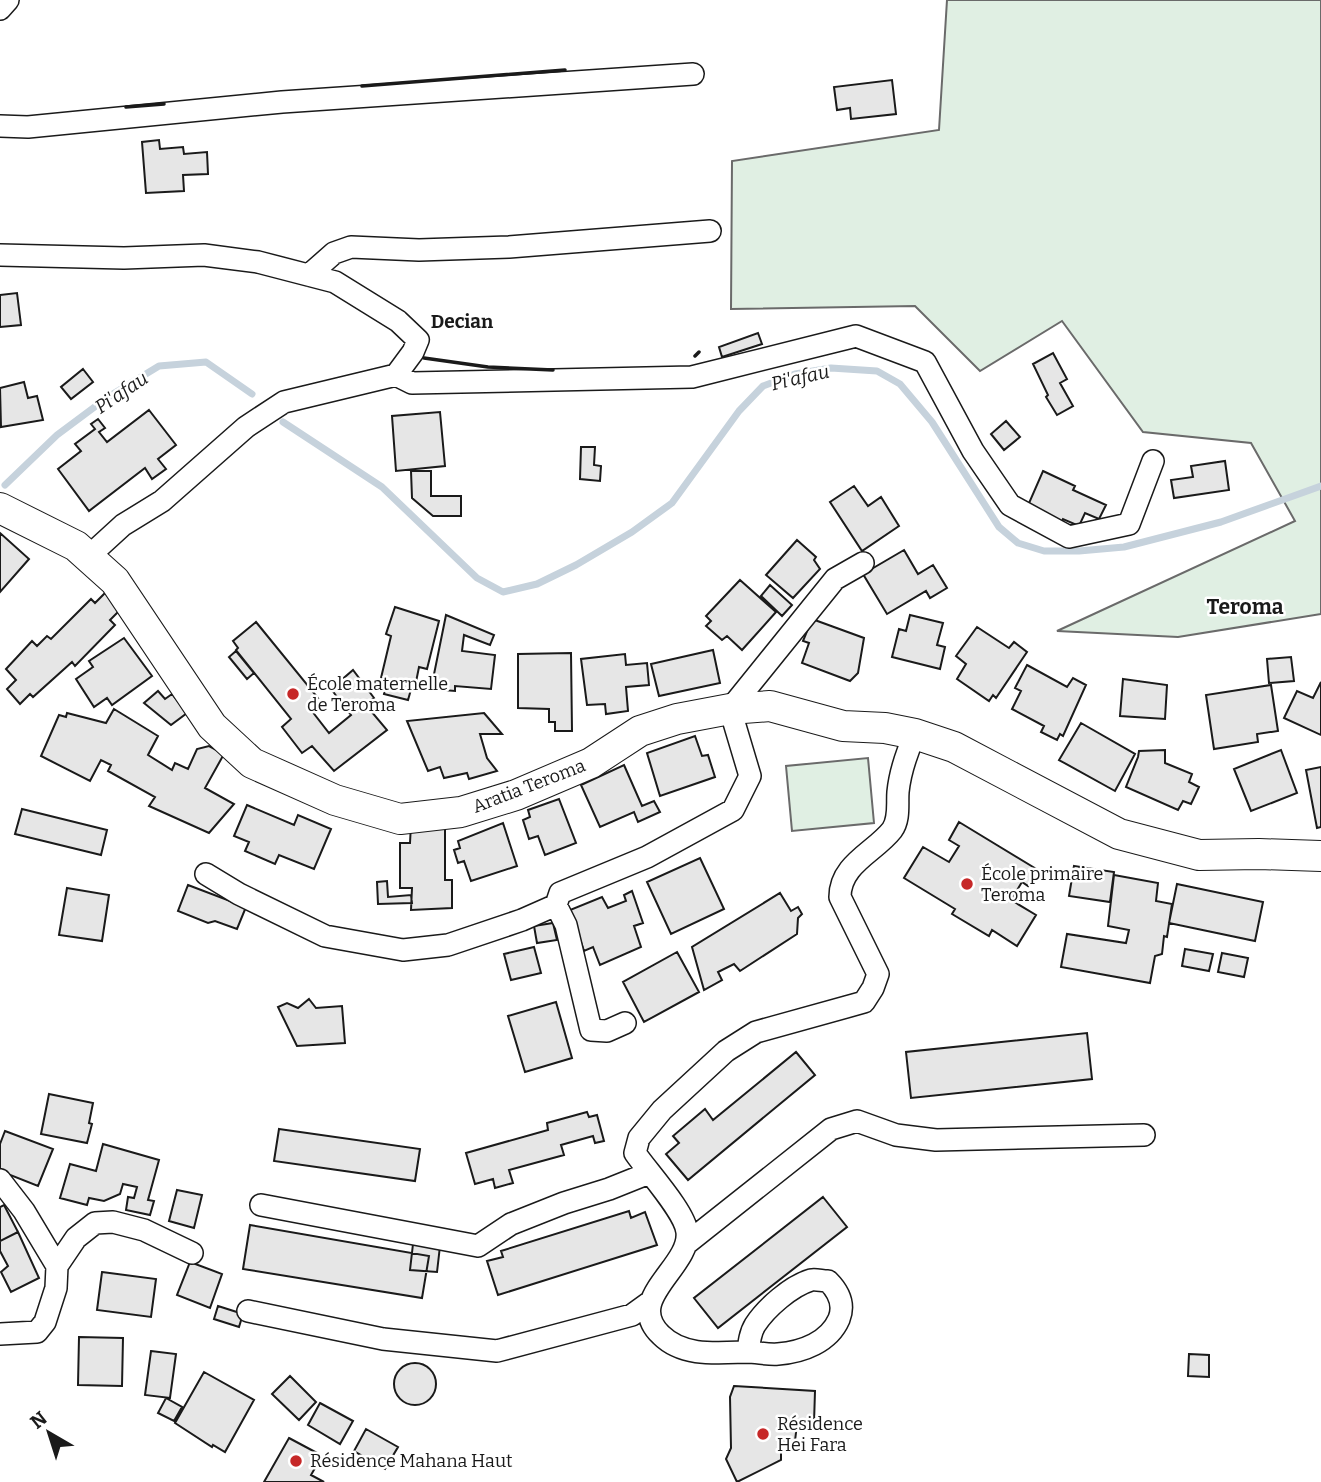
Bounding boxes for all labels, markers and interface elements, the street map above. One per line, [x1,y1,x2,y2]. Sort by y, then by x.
district label: Decian [431,310,494,333]
water label: Pi'afau [769,360,832,395]
water label: Pi'afau [90,366,152,419]
district label: Teroma [1207,594,1284,620]
place label: École maternelle de Teroma [307,672,448,716]
marker: École maternelle de Teroma [285,686,301,702]
street label: Aratia Teroma [469,754,589,818]
place label: École primaire Teroma [981,862,1103,906]
marker: École primaire Teroma [959,876,975,892]
north arrow [14,1398,84,1468]
text: N [26,1406,52,1434]
place label: Résidence Hei Fara [777,1413,863,1456]
marker: Résidence Hei Fara [755,1426,771,1442]
place label: Résidence Mahana Haut [310,1450,513,1472]
marker: Résidence Mahana Haut [288,1453,304,1469]

